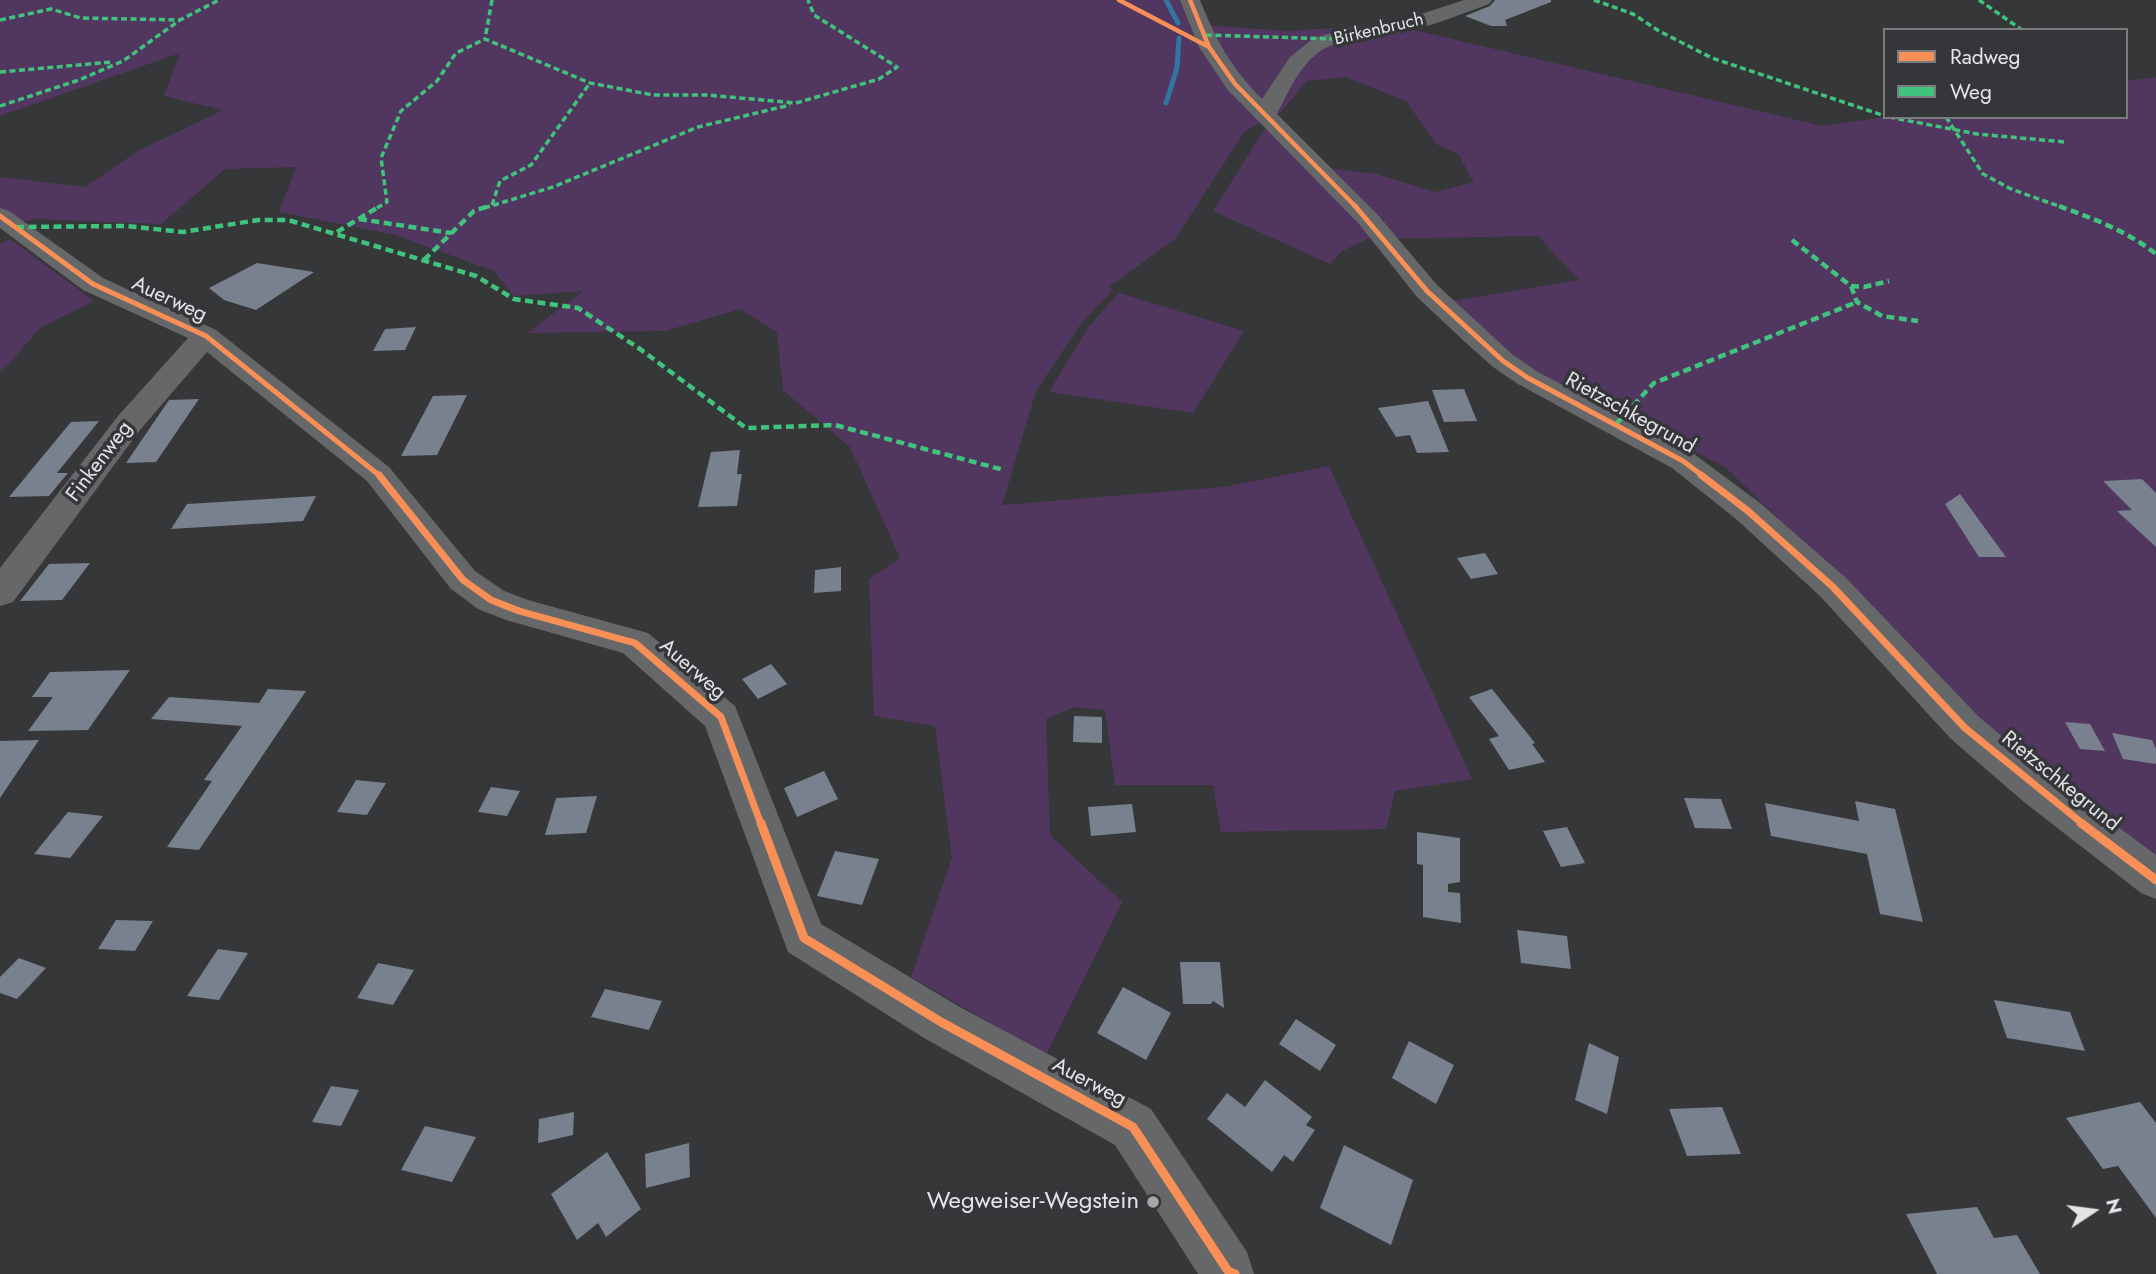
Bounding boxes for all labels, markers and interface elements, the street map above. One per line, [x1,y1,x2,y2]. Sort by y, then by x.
street label: Birkenbruch [1332,9,1426,51]
legend [1883,28,2128,119]
text: Radweg [1950,42,2021,72]
text: Weg [1950,77,1992,107]
street label: Auerweg [127,272,211,328]
street label: Rietzschkegrund [1560,368,1700,460]
street label: Finkenweg [62,417,138,507]
street label: Auerweg [654,634,730,706]
street label: Rietzschkegrund [1996,727,2124,837]
street label: Auerweg [1048,1053,1130,1113]
north arrow [2058,1176,2128,1246]
place label: Wegweiser-Wegstein [927,1188,1139,1216]
marker: Wegweiser-Wegstein [1145,1194,1161,1210]
text: N [2099,1196,2129,1217]

